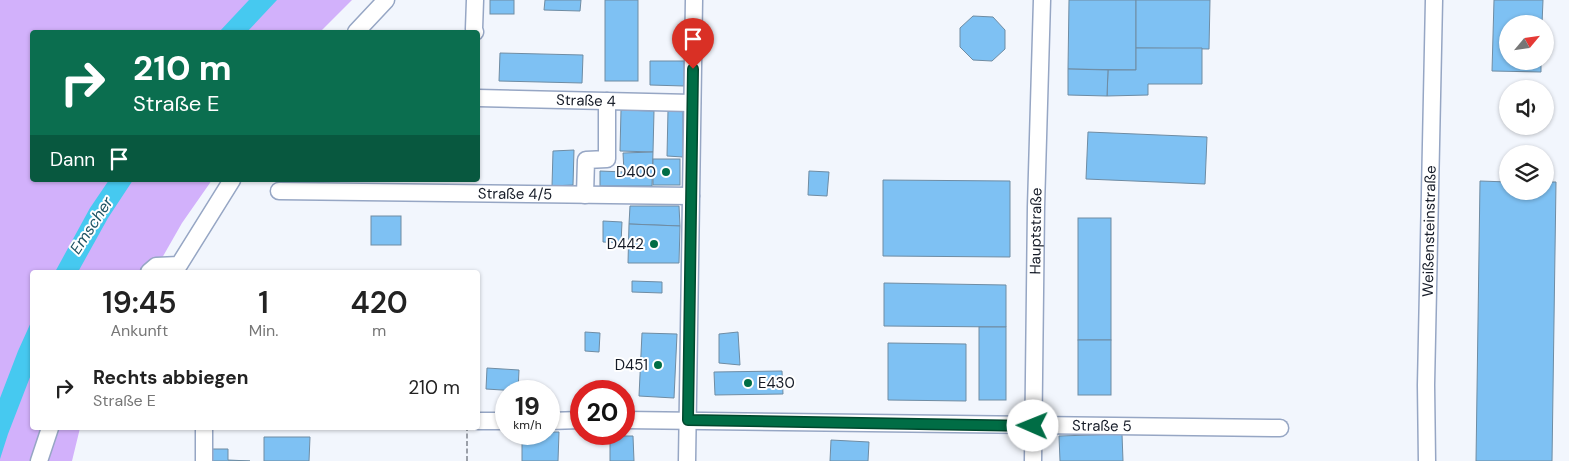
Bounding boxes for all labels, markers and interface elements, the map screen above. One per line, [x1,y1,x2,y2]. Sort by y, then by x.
north arrow [1499,15,1554,70]
map controls [1499,15,1554,200]
pin [672,18,714,69]
icon: arrive [679,25,707,53]
text: 210 m [133,45,232,91]
icon: right [50,50,115,115]
button: sound [1499,80,1554,135]
text: Straße E [133,89,220,118]
street label: Straße 4 [556,90,616,111]
icon: arrive [105,145,133,173]
button: layers [1499,145,1554,200]
text: Dann [50,147,95,172]
place label: D400 [616,162,656,182]
street label: Weißensteinstraße [1418,165,1441,297]
marker: D400 [660,166,672,178]
street label: Straße 4/5 [478,183,552,204]
street label: Hauptstraße [1025,187,1047,275]
water label: Emscher [65,192,118,258]
place label: D442 [607,234,644,254]
marker: D442 [648,238,660,250]
text: 19:45 [102,283,176,322]
text: 1 [258,283,269,322]
text: 420 [351,283,408,322]
text: Ankunft [110,320,168,341]
text: Min. [249,320,278,341]
text: m [372,320,386,341]
place label: D451 [615,355,648,375]
marker: D451 [652,359,664,371]
text: Rechts abbiegen [93,365,248,390]
place label: E430 [758,373,795,393]
icon: right [50,374,78,402]
text: 210 m [408,375,460,400]
marker: E430 [742,377,754,389]
speed limit sign: 20 [570,380,635,445]
text: Straße E [93,390,156,411]
text: 19 [515,390,540,423]
position arrow [1006,399,1058,451]
street label: Straße 5 [1072,415,1132,436]
text: km/h [513,417,542,433]

